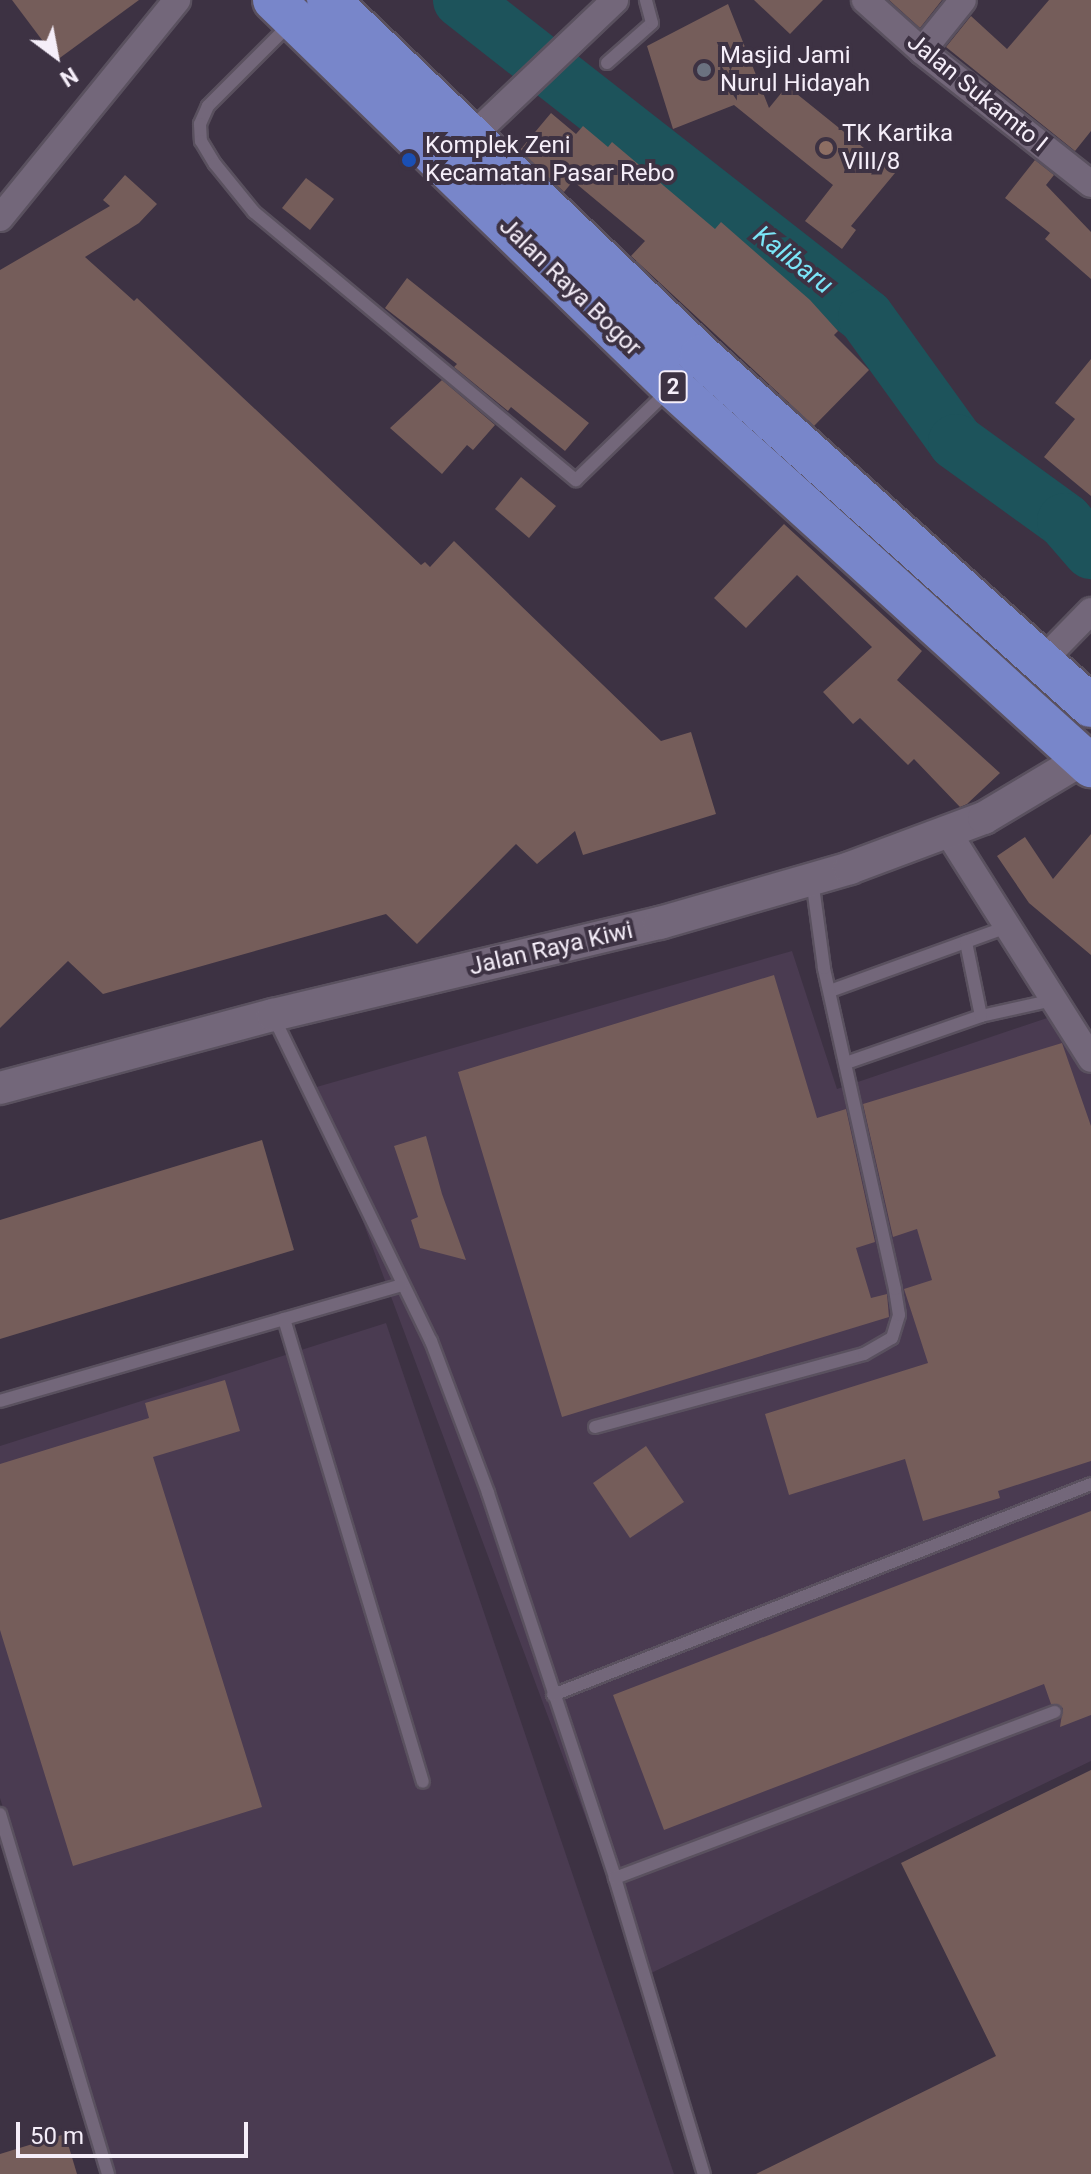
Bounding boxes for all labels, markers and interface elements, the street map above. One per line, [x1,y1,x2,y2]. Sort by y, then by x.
north arrow [16,16,96,96]
street label: Jalan Sukamto I [901,28,1053,158]
place label: Masjid Jami Nurul Hidayah [720,42,870,98]
marker: Masjid Jami Nurul Hidayah [695,61,713,79]
text: N [56,62,82,91]
place label: TK Kartika VIII/8 [842,120,953,176]
place label: Komplek Zeni Kecamatan Pasar Rebo [425,132,675,188]
marker: TK Kartika VIII/8 [817,139,835,157]
marker: Komplek Zeni Kecamatan Pasar Rebo [400,151,418,169]
street label: Jalan Raya Bogor [493,212,647,362]
water label: Kalibaru [747,219,839,301]
road number: 2 [657,369,689,405]
street label: Jalan Raya Kiwi [466,916,636,982]
scale bar [20,2106,252,2156]
text: 50 m [30,2122,84,2150]

